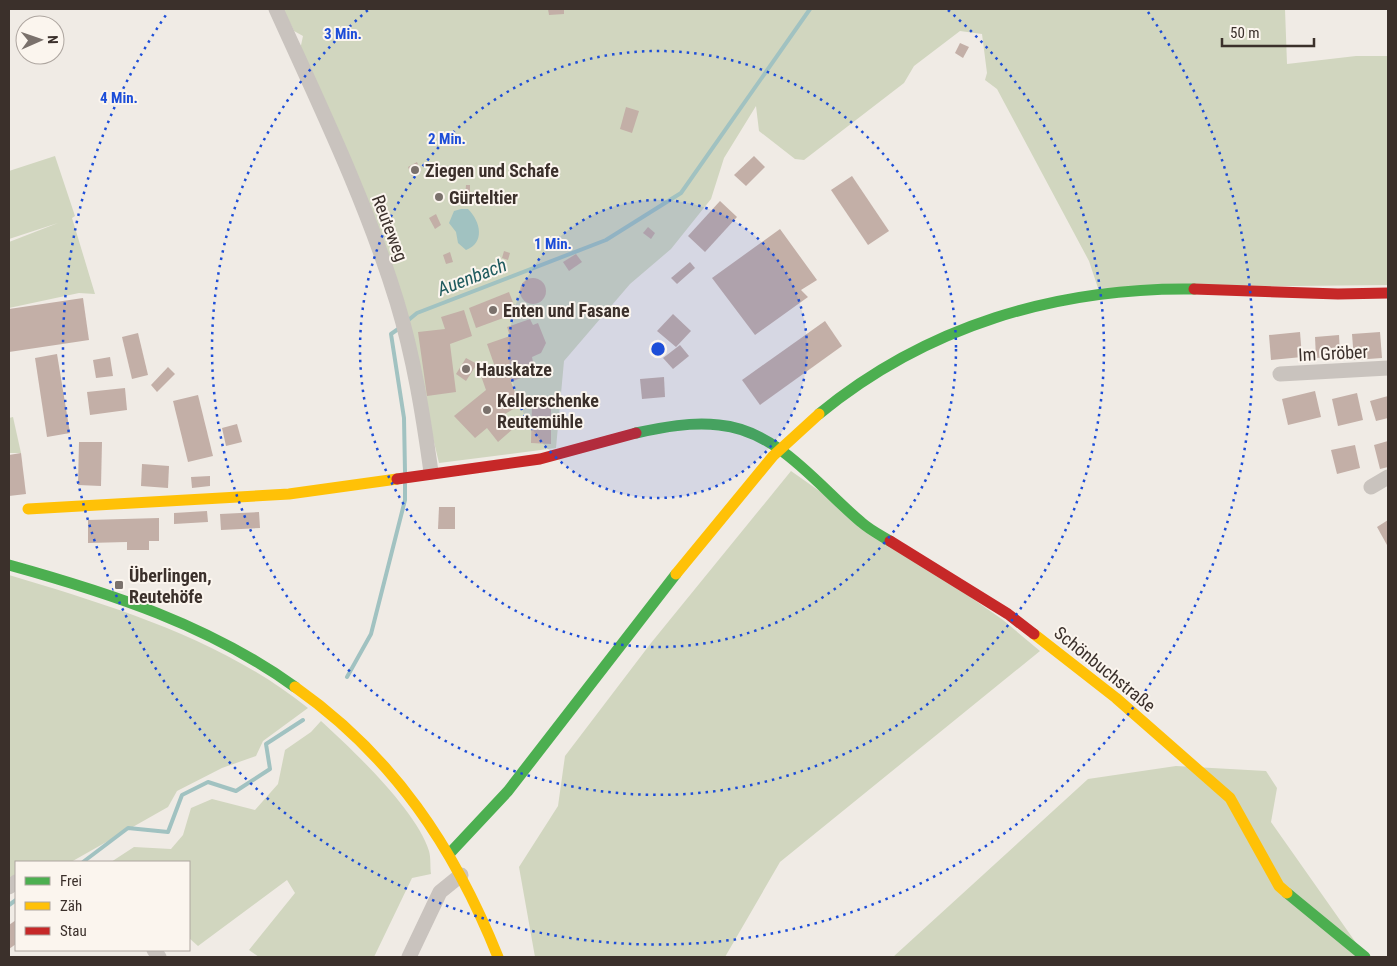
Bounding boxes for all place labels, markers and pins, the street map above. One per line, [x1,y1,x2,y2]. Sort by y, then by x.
place label: Ziegen und Schafe [425,160,559,181]
marker: Ziegen und Schafe [409,164,421,176]
place label: Gürteltier [449,187,518,208]
marker: Gürteltier [433,191,445,203]
place label: Enten und Fasane [503,300,630,321]
marker: Enten und Fasane [487,304,499,316]
centre of rings [649,340,667,358]
place label: Hauskatze [476,359,552,380]
marker: Hauskatze [460,363,472,375]
place label: Kellerschenke Reutemühle [497,390,599,432]
marker: Kellerschenke Reutemühle [481,404,493,416]
place label: Überlingen, Reutehöfe [129,565,212,607]
marker: Überlingen, Reutehöfe [113,579,125,591]

